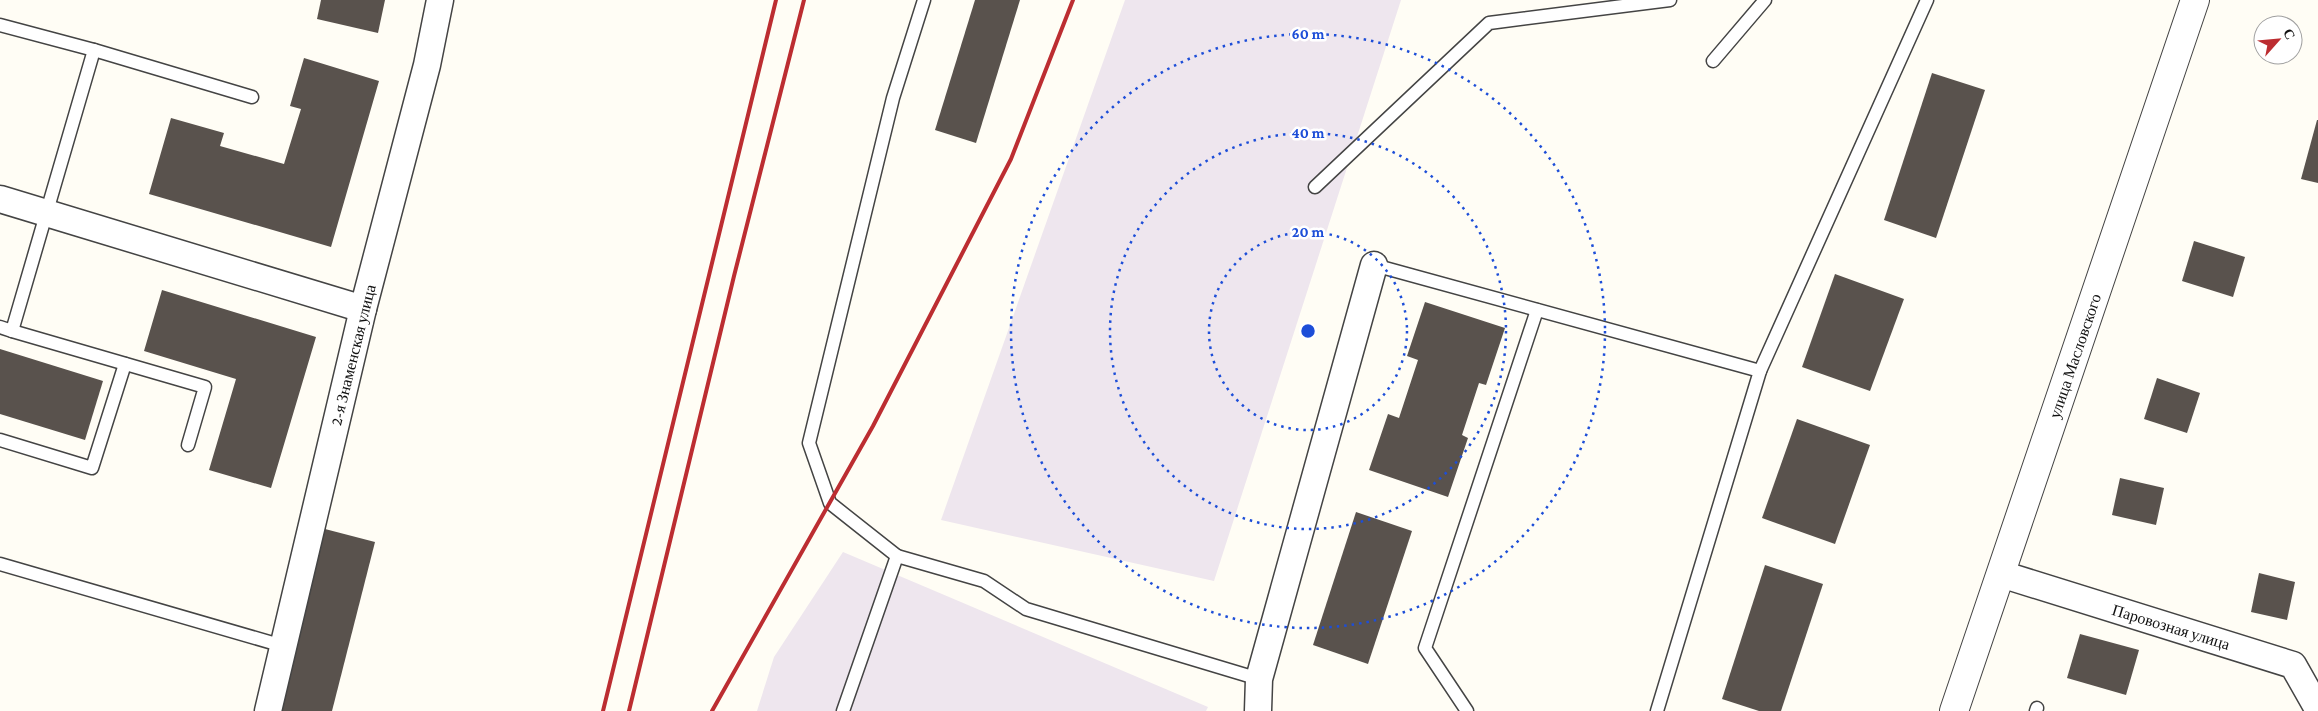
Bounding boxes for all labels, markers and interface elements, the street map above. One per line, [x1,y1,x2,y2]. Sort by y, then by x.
north arrow [2253,15,2303,65]
text: 60 m [1292,26,1325,42]
text: С [2280,26,2299,42]
text: 40 m [1292,125,1325,141]
text: 20 m [1292,224,1324,240]
street label: 2-я Знаменская улица [327,283,380,428]
street label: улица Масловского [2046,291,2105,421]
centre of rings [1299,322,1317,340]
street label: Паровозная улица [2110,601,2232,654]

